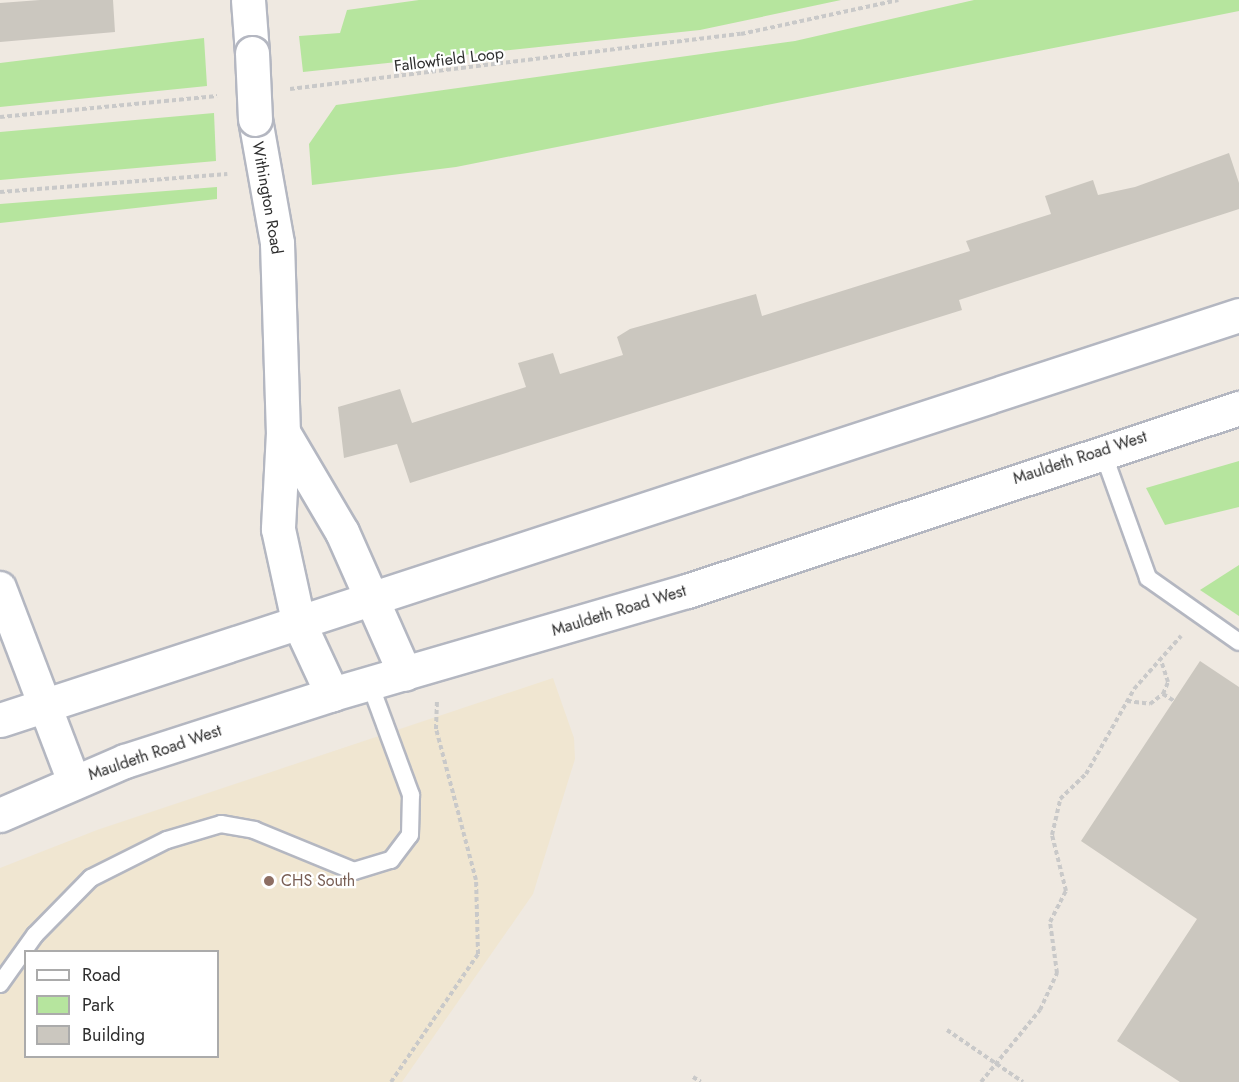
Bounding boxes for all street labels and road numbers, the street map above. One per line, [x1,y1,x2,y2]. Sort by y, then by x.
street label: Fallowfield Loop [393,44,505,76]
street label: Withington Road [248,140,286,256]
street label: Mauldeth Road West [1011,427,1149,489]
street label: Mauldeth Road West [549,581,689,641]
street label: Mauldeth Road West [86,721,224,785]

